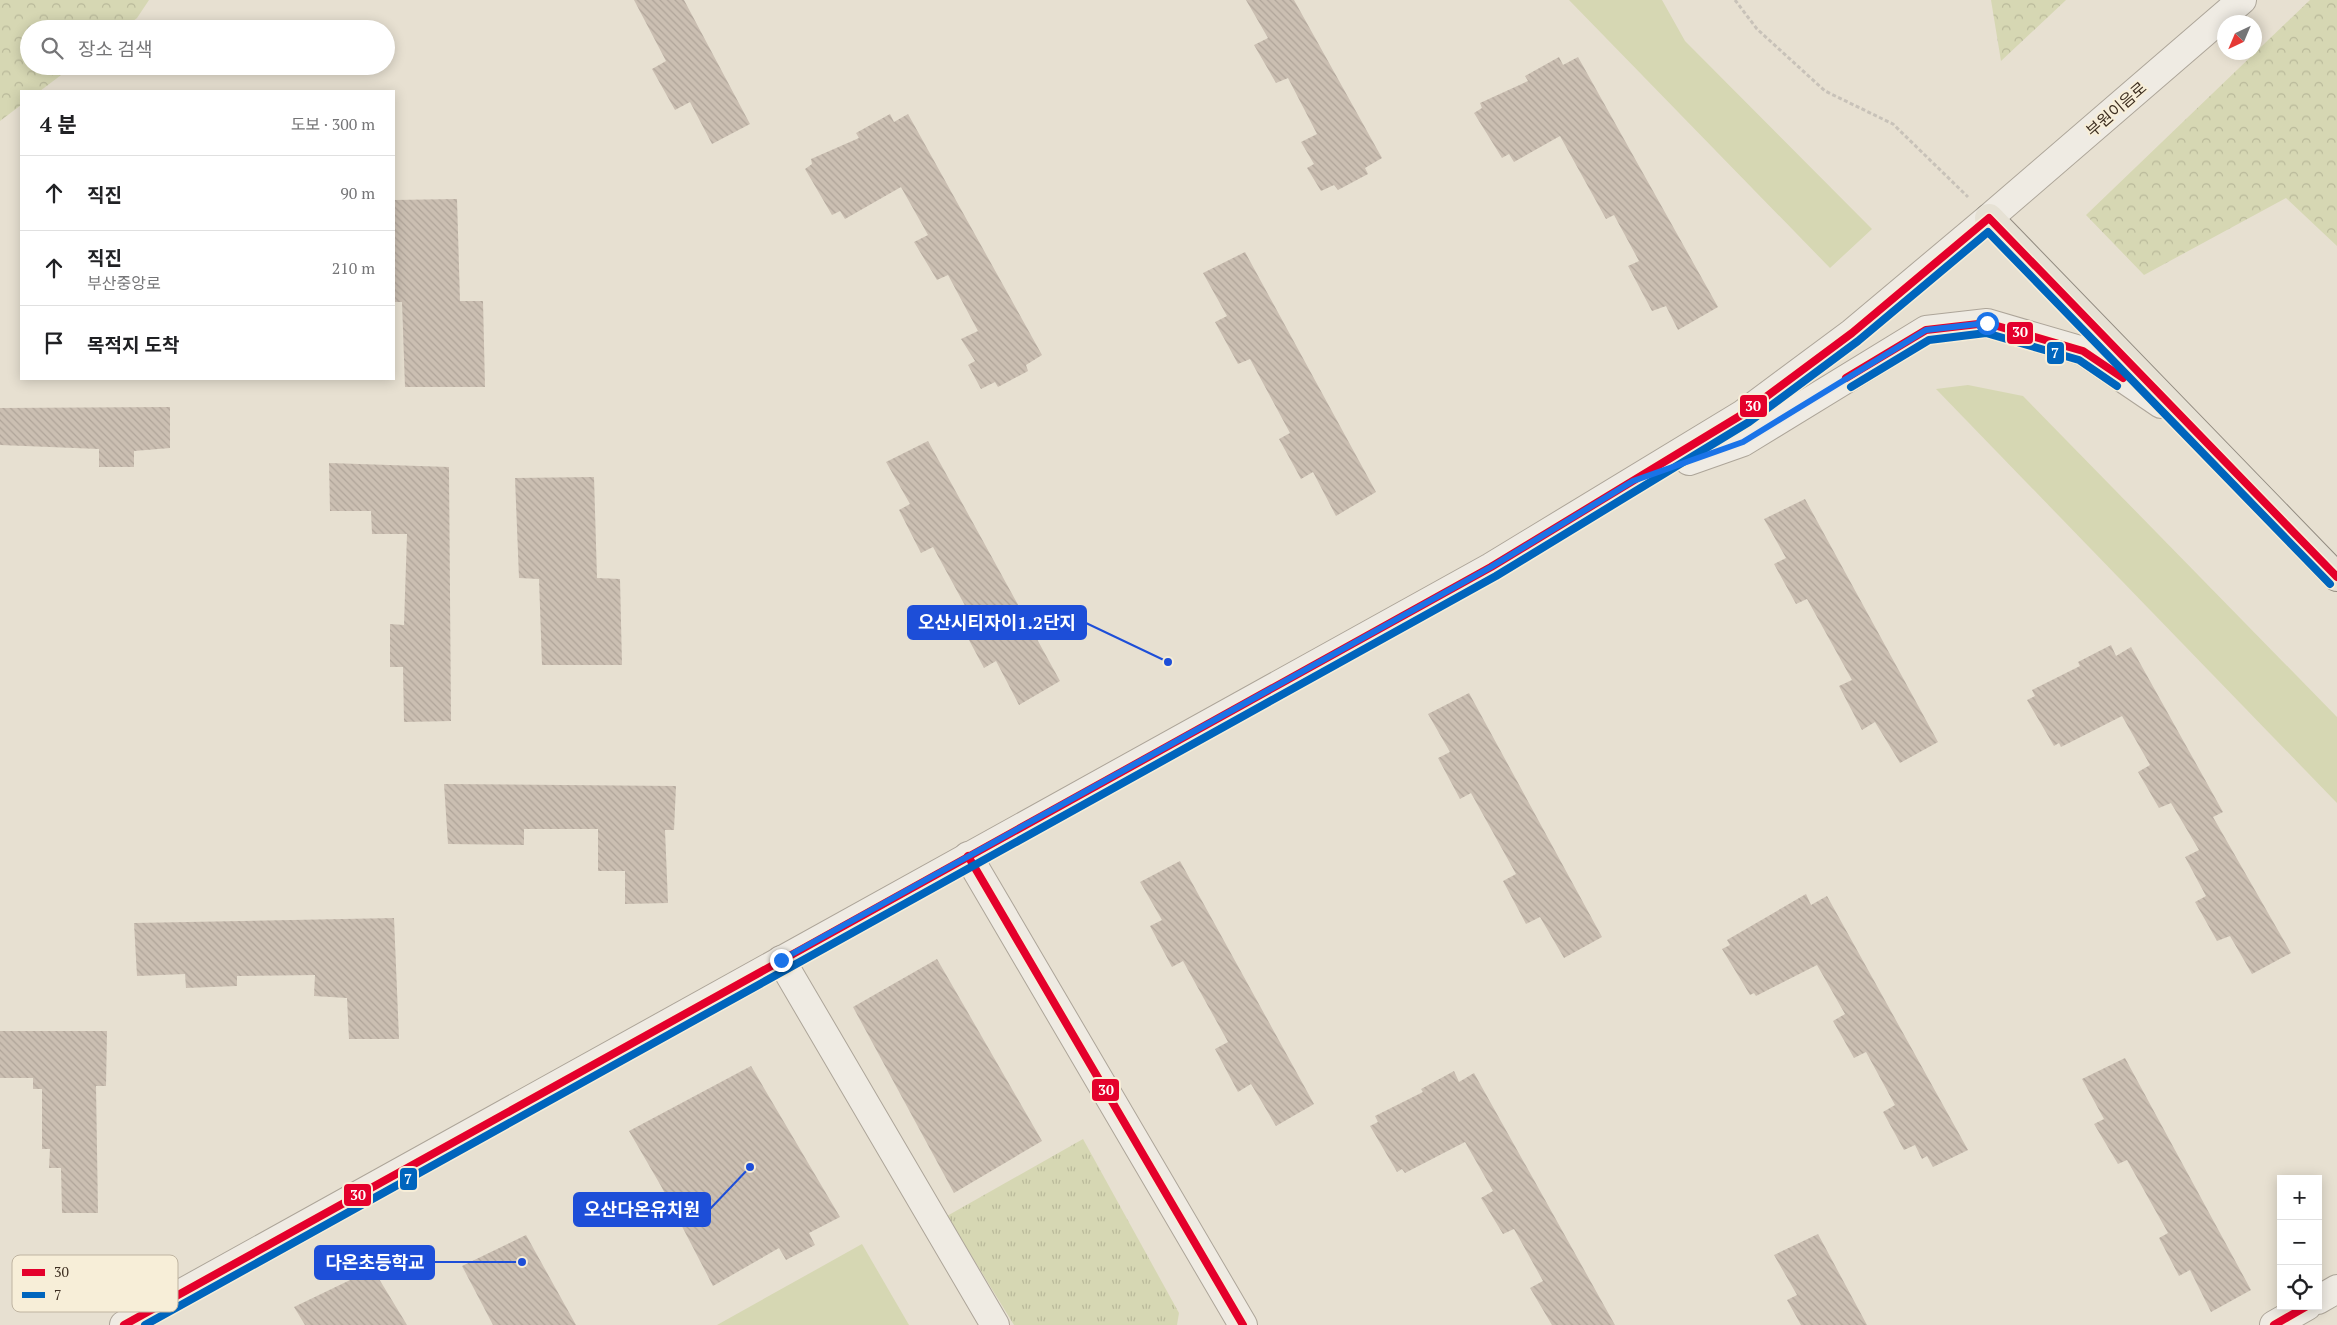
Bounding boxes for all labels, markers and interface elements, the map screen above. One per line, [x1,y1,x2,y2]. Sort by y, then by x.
north arrow [2217,15,2262,60]
search box [20,20,395,75]
icon: search [38,34,66,62]
text: 장소 검색 [78,36,153,61]
street label: 부원이음로 [2081,76,2151,141]
text: 4 분 [40,110,77,138]
text: 도보 · 300 m [291,113,375,135]
icon: ahead [40,179,68,207]
text: 직진 [87,182,122,207]
text: 90 m [340,182,375,204]
text: 직진 [87,245,122,270]
icon: ahead [40,254,68,282]
text: 210 m [332,257,375,279]
text: 부산중앙로 [87,272,161,294]
route start [1976,312,1999,335]
line badge: 30 [2006,321,2034,345]
text: 30 [2012,322,2028,341]
icon: arrive [40,329,68,357]
text: 목적지 도착 [87,332,180,357]
line badge: 7 [2046,341,2065,365]
text: 7 [2051,343,2059,362]
line badge: 30 [1739,394,1768,418]
text: 30 [1745,396,1761,415]
callout: 오산시티자이1.2단지 [908,606,1086,639]
text: 오산시티자이1.2단지 [918,610,1076,634]
route end [770,949,793,972]
line badge: 30 [1091,1078,1120,1102]
text: 30 [1098,1080,1114,1099]
line badge: 7 [399,1167,418,1191]
text: 7 [404,1169,412,1188]
map controls [2277,1175,2322,1310]
button: + [2277,1175,2322,1220]
line badge: 30 [343,1183,372,1207]
text: 30 [350,1185,366,1204]
callout: 오산다온유치원 [574,1193,710,1226]
text: 오산다온유치원 [584,1197,700,1221]
button: − [2277,1220,2322,1265]
callout: 다온초등학교 [315,1246,434,1279]
text: 다온초등학교 [325,1250,425,1274]
legend [12,1255,178,1312]
text: 30 [54,1262,69,1281]
button: locate [2277,1265,2322,1310]
text: 7 [54,1285,61,1304]

